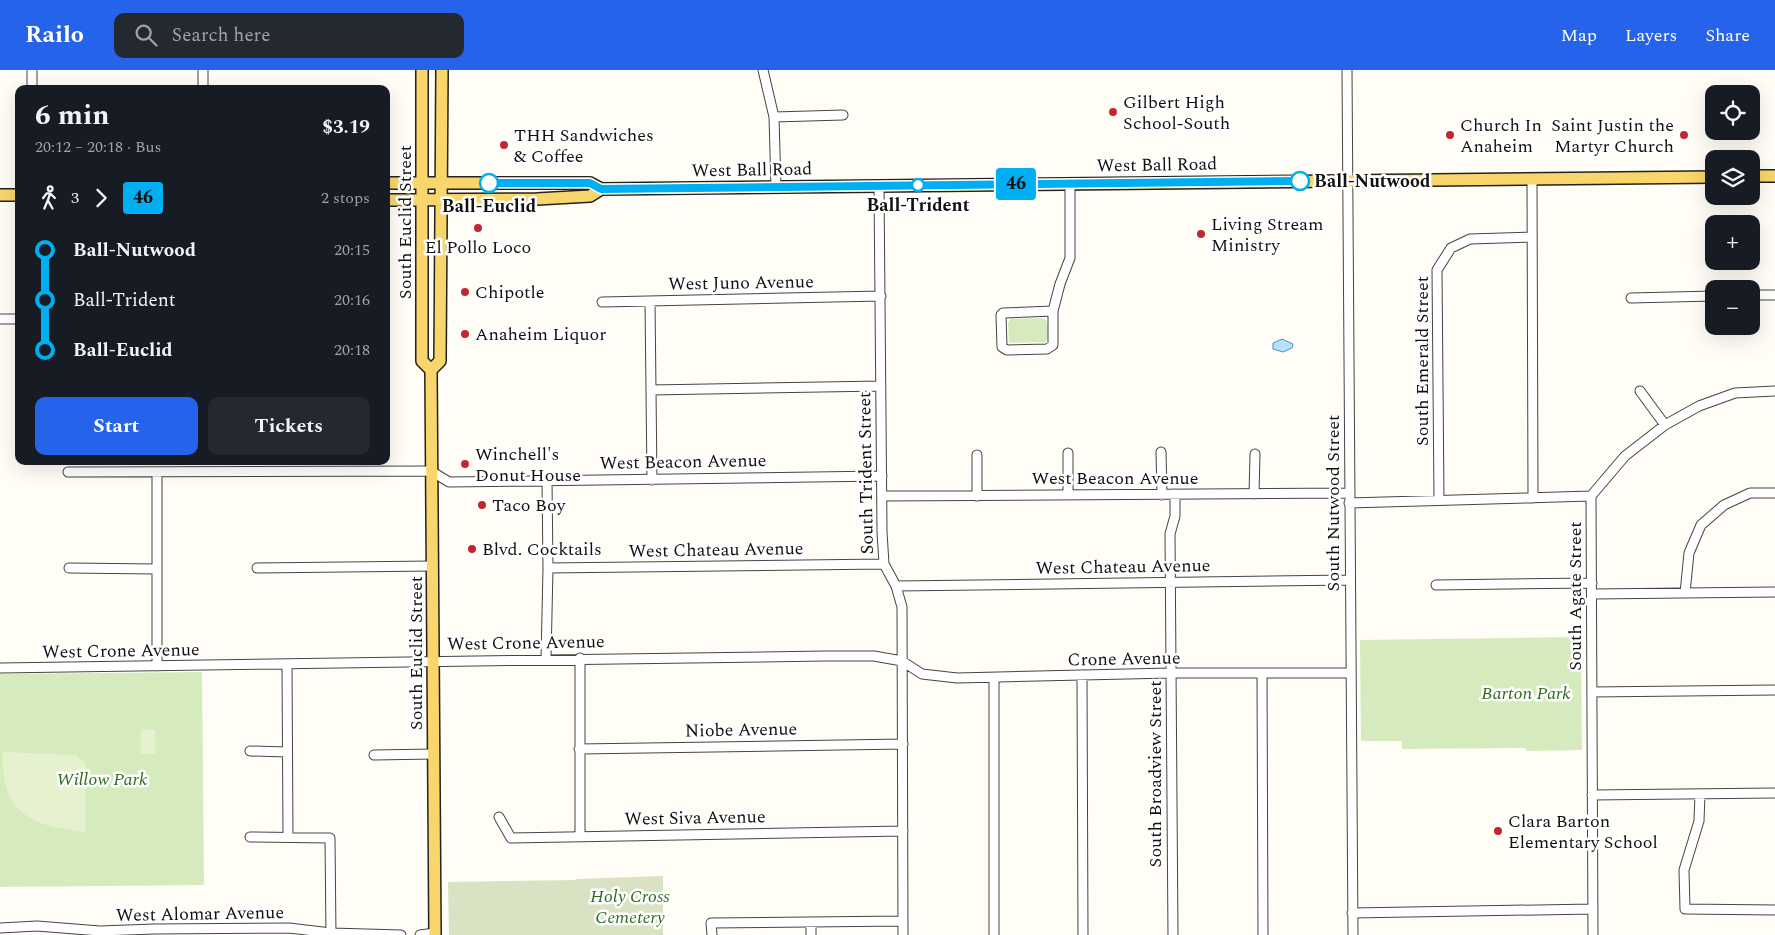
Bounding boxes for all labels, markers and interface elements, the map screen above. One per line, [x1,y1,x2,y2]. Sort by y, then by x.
search box [114,13,464,58]
text: Railo [25,17,84,53]
icon: search [132,21,160,49]
text: Search here [172,21,270,50]
text: Map [1561,22,1597,49]
text: Layers [1625,22,1677,49]
text: Share [1705,22,1750,49]
map controls [1705,85,1760,335]
button: locate [1705,85,1760,140]
place label: Gilbert High School-South [1123,89,1230,137]
text: 6 min [35,94,110,137]
marker: Gilbert High School-South [1107,106,1119,118]
place label: Church In Anaheim [1460,112,1542,160]
place label: Saint Justin the Martyr Church [1551,112,1674,160]
text: $3.19 [322,113,370,142]
place label: THH Sandwiches & Coffee [514,122,654,170]
marker: Church In Anaheim [1444,129,1456,141]
marker: Saint Justin the Martyr Church [1678,129,1690,141]
text: 20:12 – 20:18 · Bus [35,135,161,159]
marker: THH Sandwiches & Coffee [498,139,510,151]
street label: South Euclid Street [392,145,419,299]
street label: West Ball Road [1096,150,1218,180]
button: layers [1705,150,1760,205]
street label: West Ball Road [691,155,813,185]
line badge: 46 [994,168,1038,200]
place label: Ball-Nutwood [1314,168,1431,195]
text: 46 [1006,170,1026,197]
marker: Ball-Nutwood [1290,171,1310,191]
marker: Ball-Euclid [479,173,499,193]
marker: Ball-Trident [911,178,925,192]
icon: walk [35,184,63,212]
icon: forward [87,184,115,212]
text: 46 [133,184,153,211]
text: 3 [71,186,79,210]
text: 2 stops [321,186,370,210]
place label: Ball-Trident [866,192,970,219]
place label: Ball-Euclid [442,193,537,220]
place label: Living Stream Ministry [1211,211,1324,259]
button: + [1705,215,1760,270]
marker: El Pollo Loco [472,222,484,234]
marker: Living Stream Ministry [1195,228,1207,240]
place label: El Pollo Loco [425,234,531,261]
text: Ball-Nutwood [73,236,196,265]
text: 20:15 [334,238,370,262]
street label: West Juno Avenue [668,268,814,298]
street label: South Emerald Street [1409,276,1436,446]
place label: Chipotle [475,279,544,306]
button: − [1705,280,1760,335]
text: Ball-Trident [73,286,176,315]
marker: Chipotle [459,286,471,298]
text: 20:16 [334,288,370,312]
place label: Anaheim Liquor [475,321,606,348]
marker: Anaheim Liquor [459,328,471,340]
text: Ball-Euclid [73,336,173,365]
text: 20:18 [334,338,370,362]
street label: South Trident Street [851,391,881,555]
button: Start [35,397,198,455]
button: Tickets [208,397,370,455]
street label: South Nutwood Street [1320,415,1347,591]
place label: Winchell's Donut House [475,441,581,489]
street label: West Beacon Avenue [599,447,767,477]
marker: Winchell's Donut House [459,458,471,470]
street label: West Beacon Avenue [1032,465,1198,492]
place label: Taco Boy [492,492,567,519]
marker: Taco Boy [476,499,488,511]
street label: South Agate Street [1562,521,1589,671]
street label: West Chateau Avenue [628,535,804,565]
place label: Blvd. Cocktails [482,536,602,563]
marker: Blvd. Cocktails [466,543,478,555]
street label: West Chateau Avenue [1035,552,1211,582]
street label: South Euclid Street [403,576,430,730]
street label: West Crone Avenue [447,628,605,658]
street label: West Crone Avenue [42,636,200,666]
street label: Crone Avenue [1067,645,1181,673]
street label: South Broadview Street [1142,680,1169,868]
park label: Barton Park [1481,680,1571,707]
street label: Niobe Avenue [685,716,797,744]
park label: Willow Park [57,766,148,793]
street label: West Siva Avenue [624,803,766,833]
place label: Clara Barton Elementary School [1508,808,1658,856]
marker: Clara Barton Elementary School [1492,825,1504,837]
park label: Holy Cross Cemetery [590,883,670,931]
street label: West Alomar Avenue [116,899,284,929]

